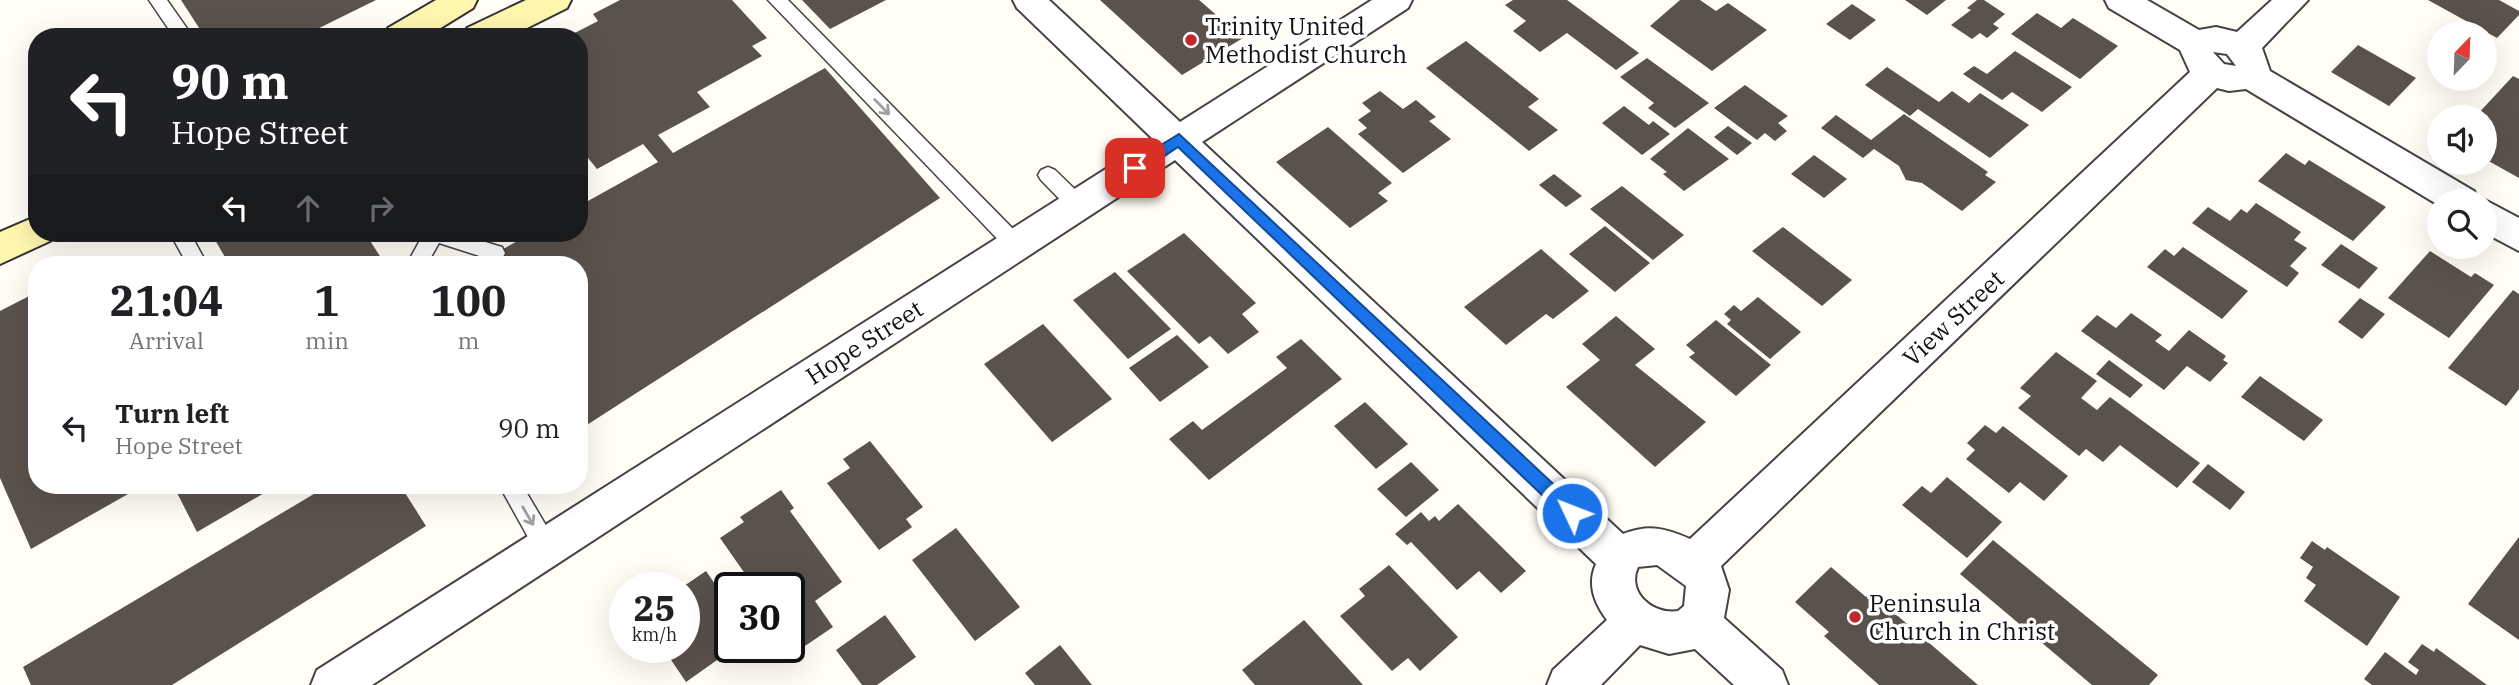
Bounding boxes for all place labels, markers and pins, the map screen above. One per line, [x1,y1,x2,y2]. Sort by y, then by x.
place label: Trinity United Methodist Church [1205,10,1407,70]
marker: Trinity United Methodist Church [1183,32,1199,48]
pin [1105,138,1165,198]
place label: Peninsula Church in Christ [1869,587,2055,647]
marker: Peninsula Church in Christ [1847,609,1863,625]

